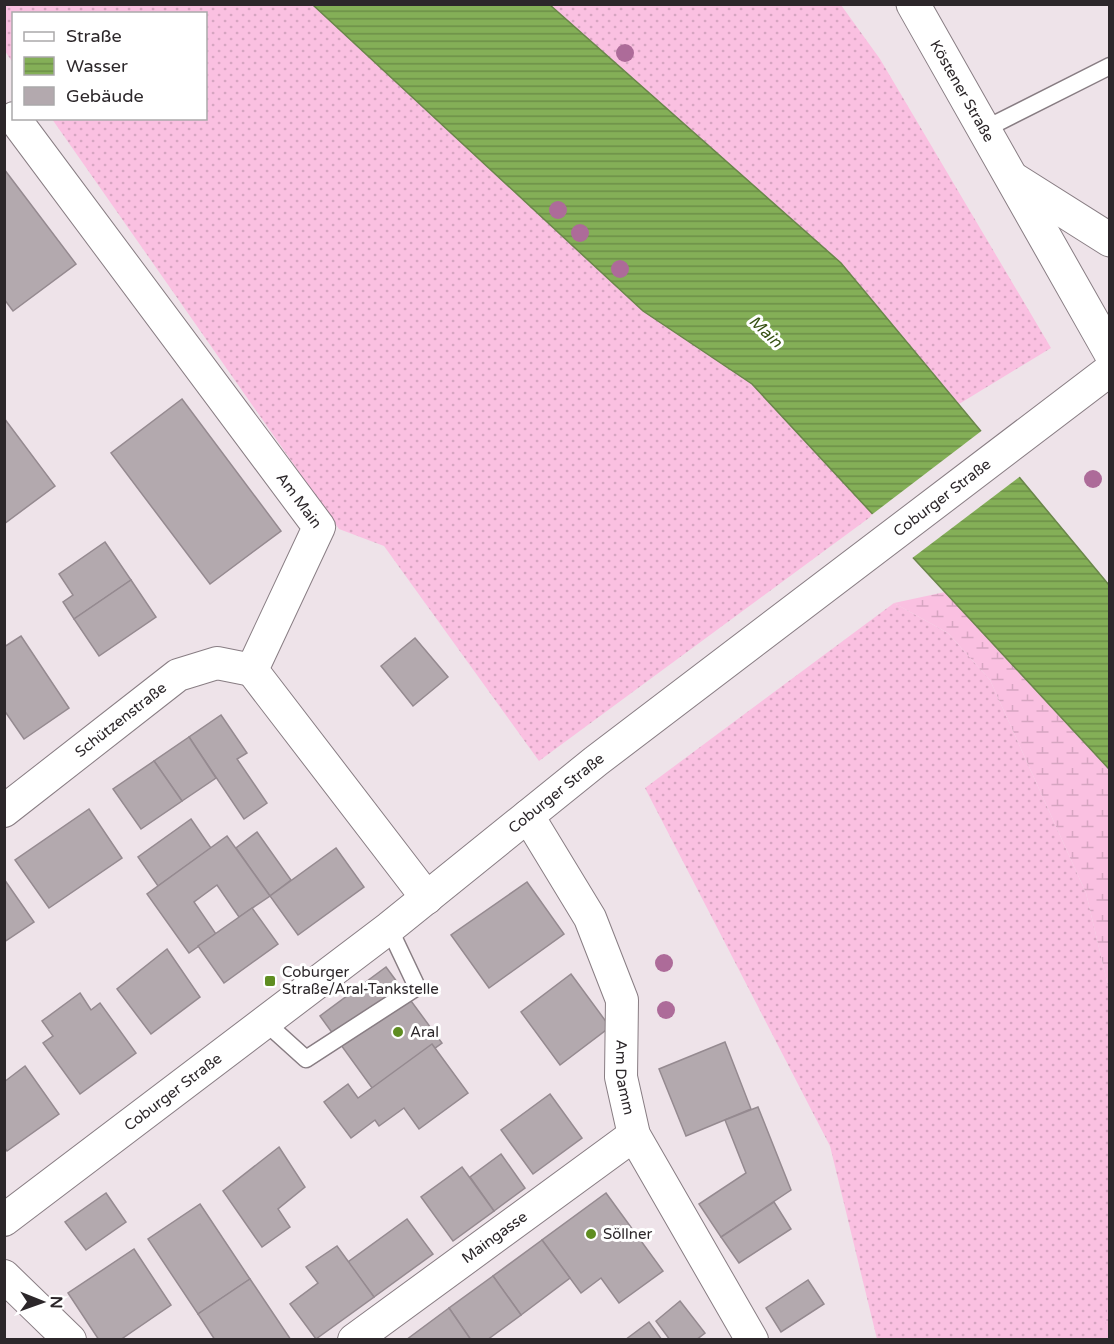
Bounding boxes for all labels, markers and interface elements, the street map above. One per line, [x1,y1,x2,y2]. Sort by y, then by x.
legend [12,12,207,120]
text: Straße [66,25,122,47]
street label: Köstener Straße [926,37,998,145]
text: Wasser [66,55,128,77]
text: Gebäude [66,85,144,107]
water label: Main [745,311,787,353]
street label: Coburger Straße [890,455,994,540]
street label: Am Main [273,469,326,532]
street label: Schützenstraße [71,679,170,761]
street label: Coburger Straße [505,749,607,837]
place label: Coburger Straße/Aral-Tankstelle [282,963,439,998]
marker: Coburger Straße/Aral-Tankstelle [263,974,277,988]
place label: Aral [410,1023,439,1041]
marker: Aral [391,1025,405,1039]
street label: Am Damm [612,1040,638,1117]
street label: Coburger Straße [121,1049,225,1135]
street label: Maingasse [458,1207,531,1267]
place label: Söllner [603,1225,652,1243]
marker: Söllner [584,1227,598,1241]
north arrow [12,1272,72,1332]
text: N [46,1296,66,1309]

